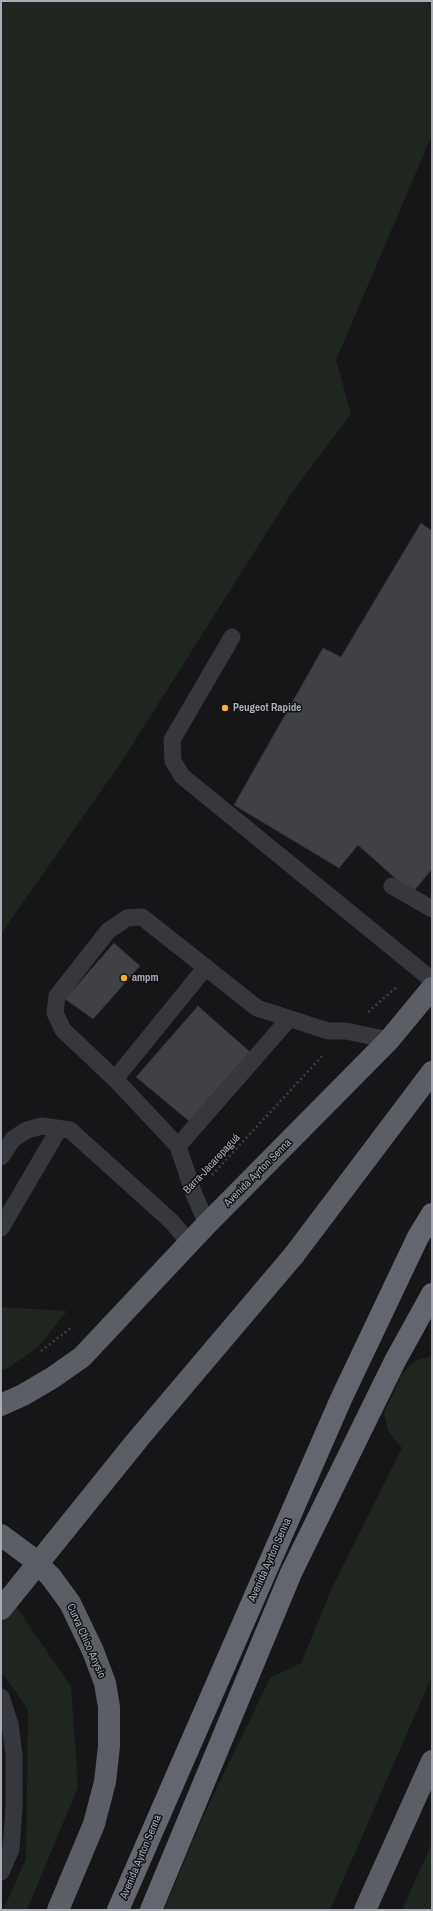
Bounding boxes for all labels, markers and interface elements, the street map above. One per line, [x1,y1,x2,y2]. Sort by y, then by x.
place label: Peugeot Rapide [233,701,301,715]
marker: Peugeot Rapide [220,703,230,713]
place label: ampm [132,971,159,985]
marker: ampm [119,973,129,983]
street label: Barra-Jacarepaguá [181,1131,243,1197]
street label: Avenida Ayrton Senna [222,1137,294,1209]
street label: Avenida Ayrton Senna [246,1516,294,1604]
street label: Curva Chico Anysio [64,1602,108,1680]
street label: Avenida Ayrton Senna [117,1813,165,1901]

